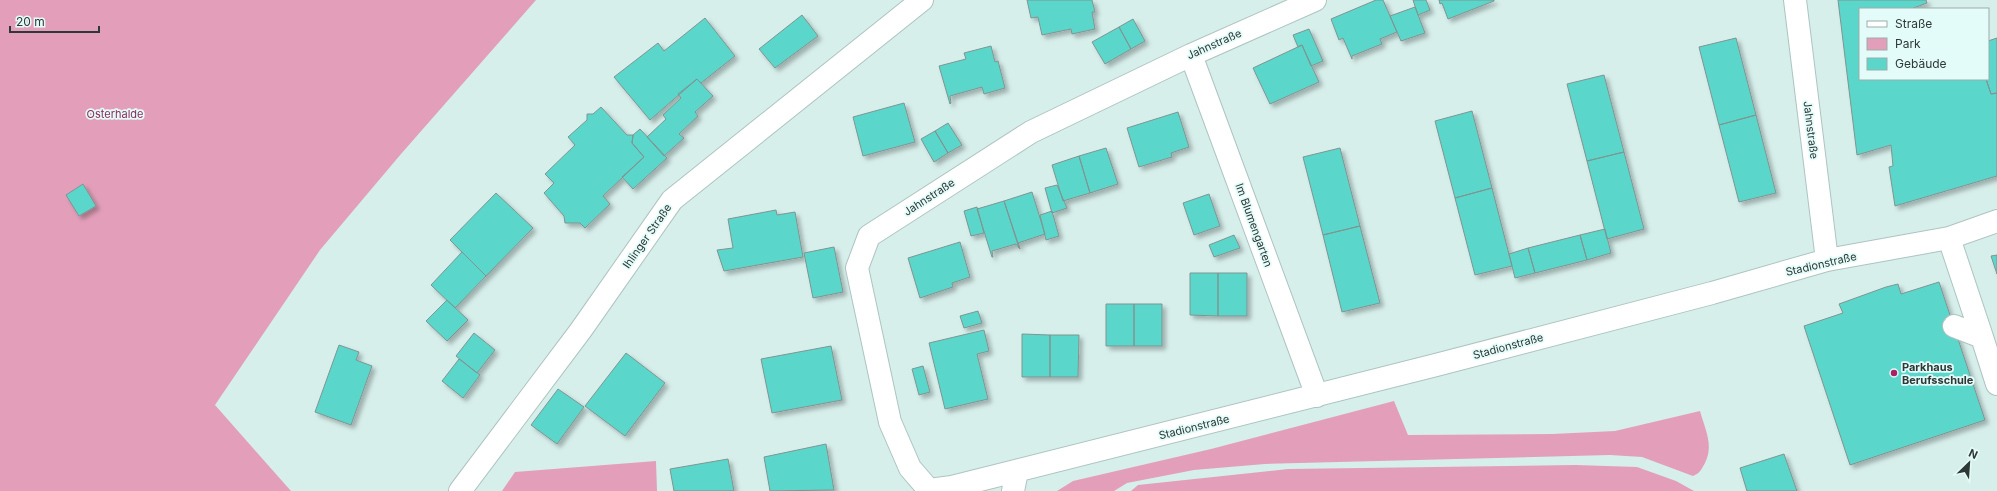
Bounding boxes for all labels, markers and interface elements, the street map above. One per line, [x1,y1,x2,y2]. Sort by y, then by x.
scale bar [10,8,99,34]
legend [1859,8,1989,80]
text: 20 m [16,14,45,29]
text: Straße [1895,16,1932,31]
street label: Jahnstraße [1184,26,1244,62]
text: Park [1895,36,1921,51]
text: Gebäude [1895,56,1947,71]
street label: Jahnstraße [1800,100,1822,160]
park label: Osterhalde [87,107,143,121]
street label: Jahnstraße [901,175,957,219]
street label: Im Blumengarten [1232,181,1276,269]
street label: Ihlinger Straße [620,201,674,271]
street label: Stadionstraße [1784,249,1858,279]
street label: Stadionstraße [1471,330,1545,362]
place label: Parkhaus Berufsschule [1902,360,1974,387]
marker: Parkhaus Berufsschule [1889,368,1899,378]
street label: Stadionstraße [1157,411,1231,443]
north arrow [1949,443,1989,483]
text: N [1966,446,1980,462]

